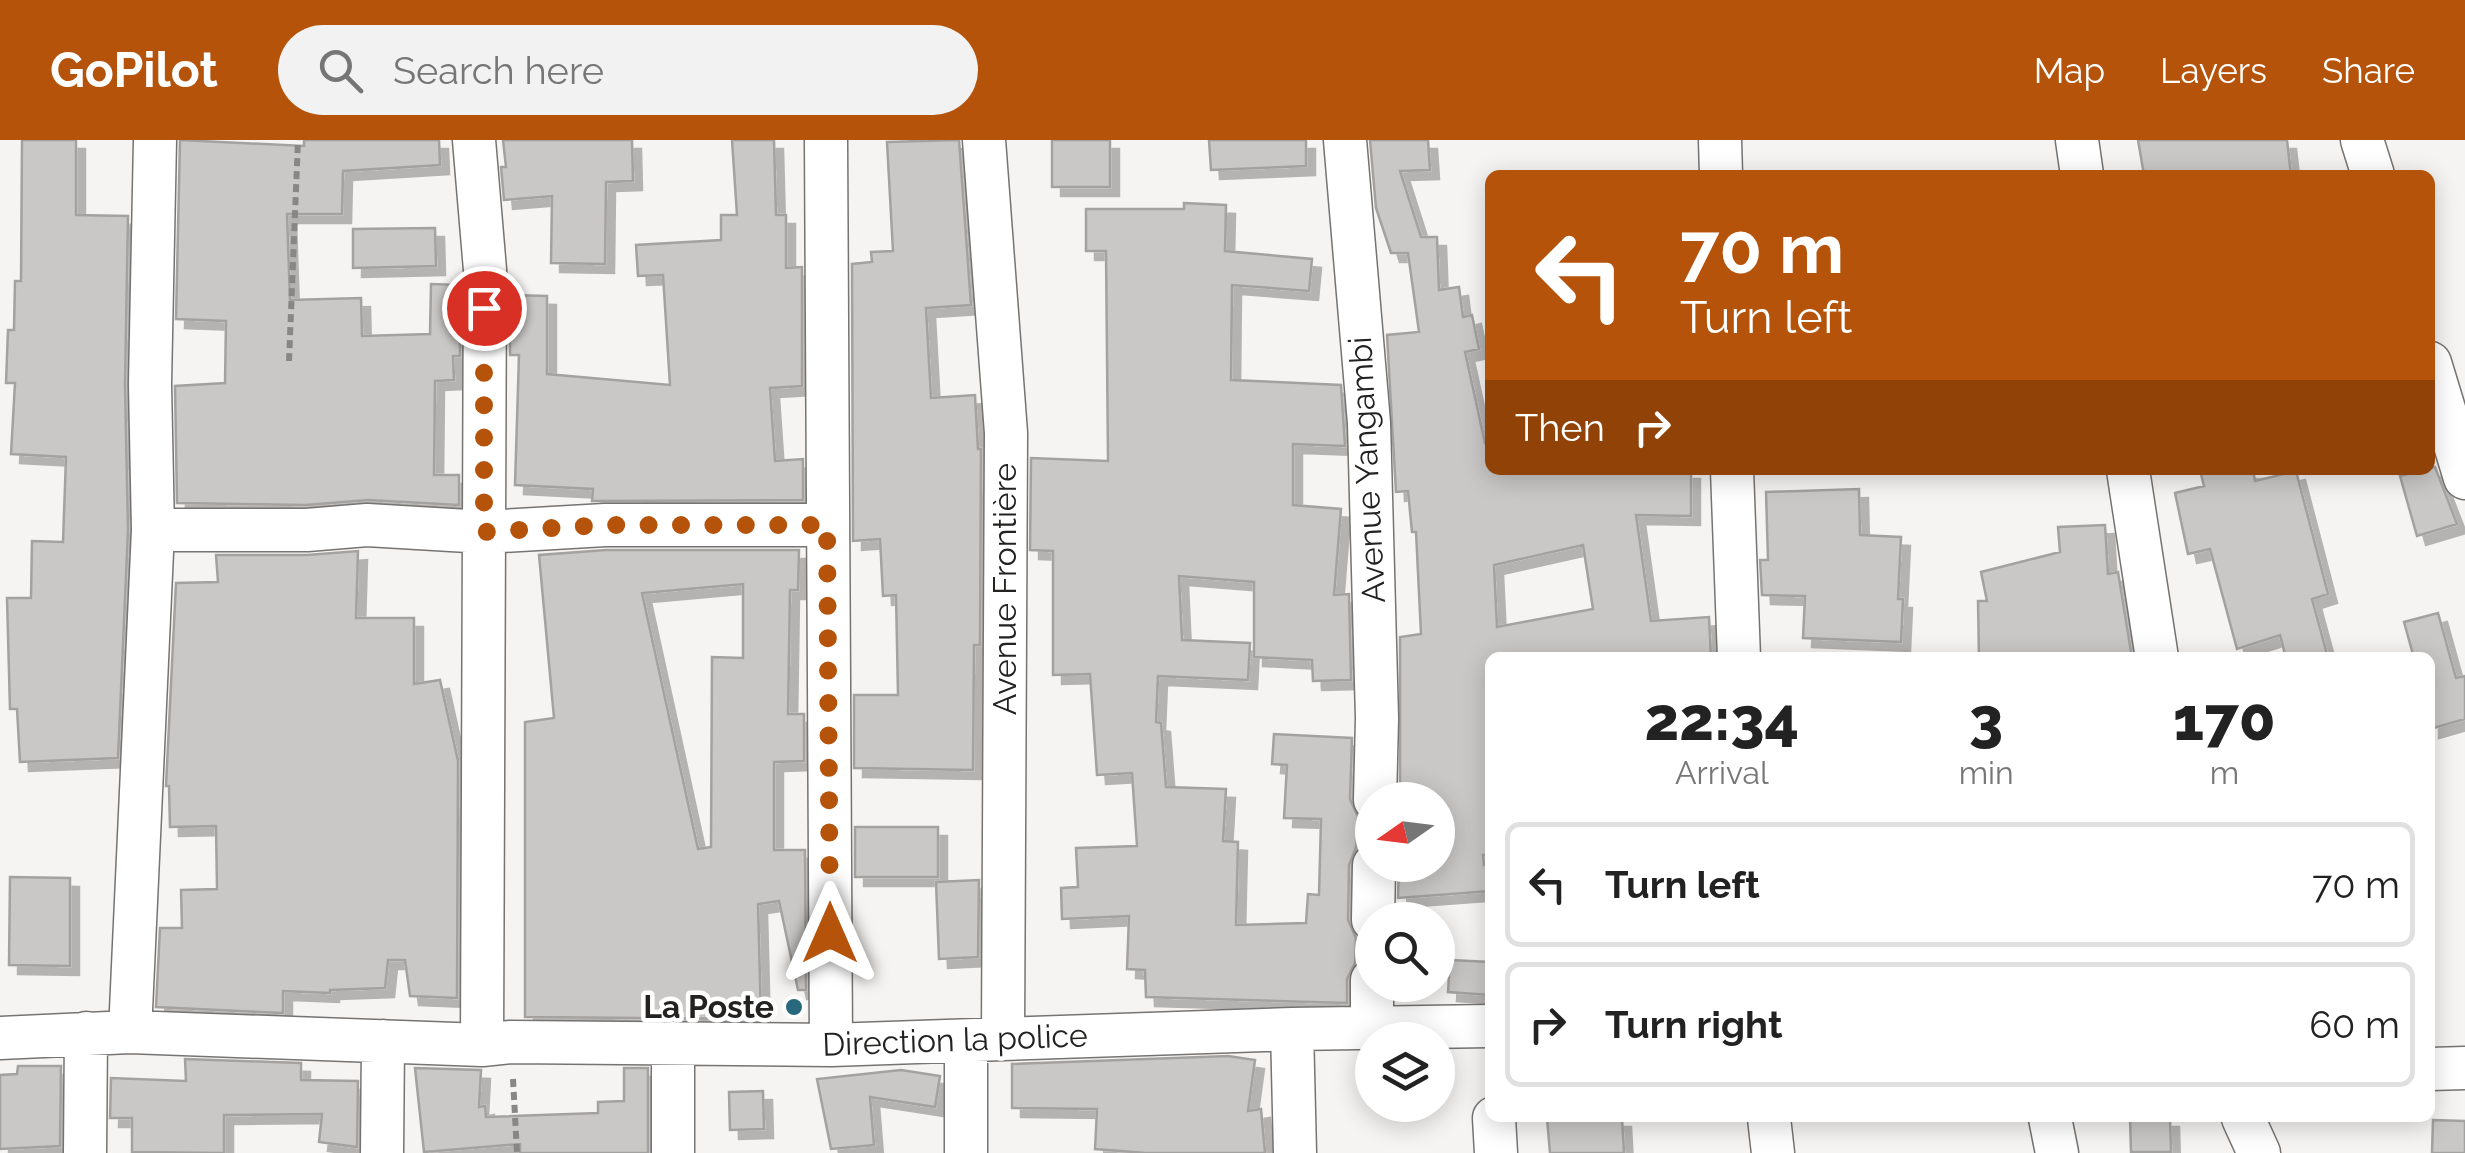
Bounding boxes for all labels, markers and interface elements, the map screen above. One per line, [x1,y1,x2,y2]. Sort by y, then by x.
search box [278,25,978,115]
text: GoPilot [50,42,218,98]
icon: search [313,43,368,98]
text: Search here [393,48,604,93]
text: Map [2034,50,2105,91]
text: Layers [2160,50,2267,91]
text: Share [2322,50,2415,91]
text: 70 m [1680,207,1844,289]
icon: left [1515,210,1645,340]
pin [442,266,527,351]
icon: arrive [457,281,512,336]
text: Turn left [1680,291,1852,344]
street label: Avenue Yangambi [1341,336,1392,604]
icon: right [1625,400,1680,455]
text: Then [1515,405,1605,450]
street label: Avenue Frontière [986,463,1023,715]
text: 22:34 [1644,684,1799,754]
text: 3 [1969,684,2003,754]
text: 170 [2173,684,2276,754]
text: Arrival [1675,754,1769,791]
text: min [1959,754,2014,791]
text: m [2210,754,2239,791]
north arrow [1355,782,1455,882]
map controls [1355,782,1455,1122]
icon: left [1520,857,1575,912]
text: Turn left [1605,862,1760,907]
text: 70 m [2312,862,2400,907]
position arrow [778,881,882,985]
button: search [1355,902,1455,1002]
place label: La Poste [643,988,774,1025]
marker: La Poste [783,996,805,1018]
icon: right [1520,997,1575,1052]
text: Turn right [1605,1002,1782,1047]
text: 60 m [2309,1002,2400,1047]
street label: Direction la police [822,1016,1088,1063]
button: layers [1355,1022,1455,1122]

